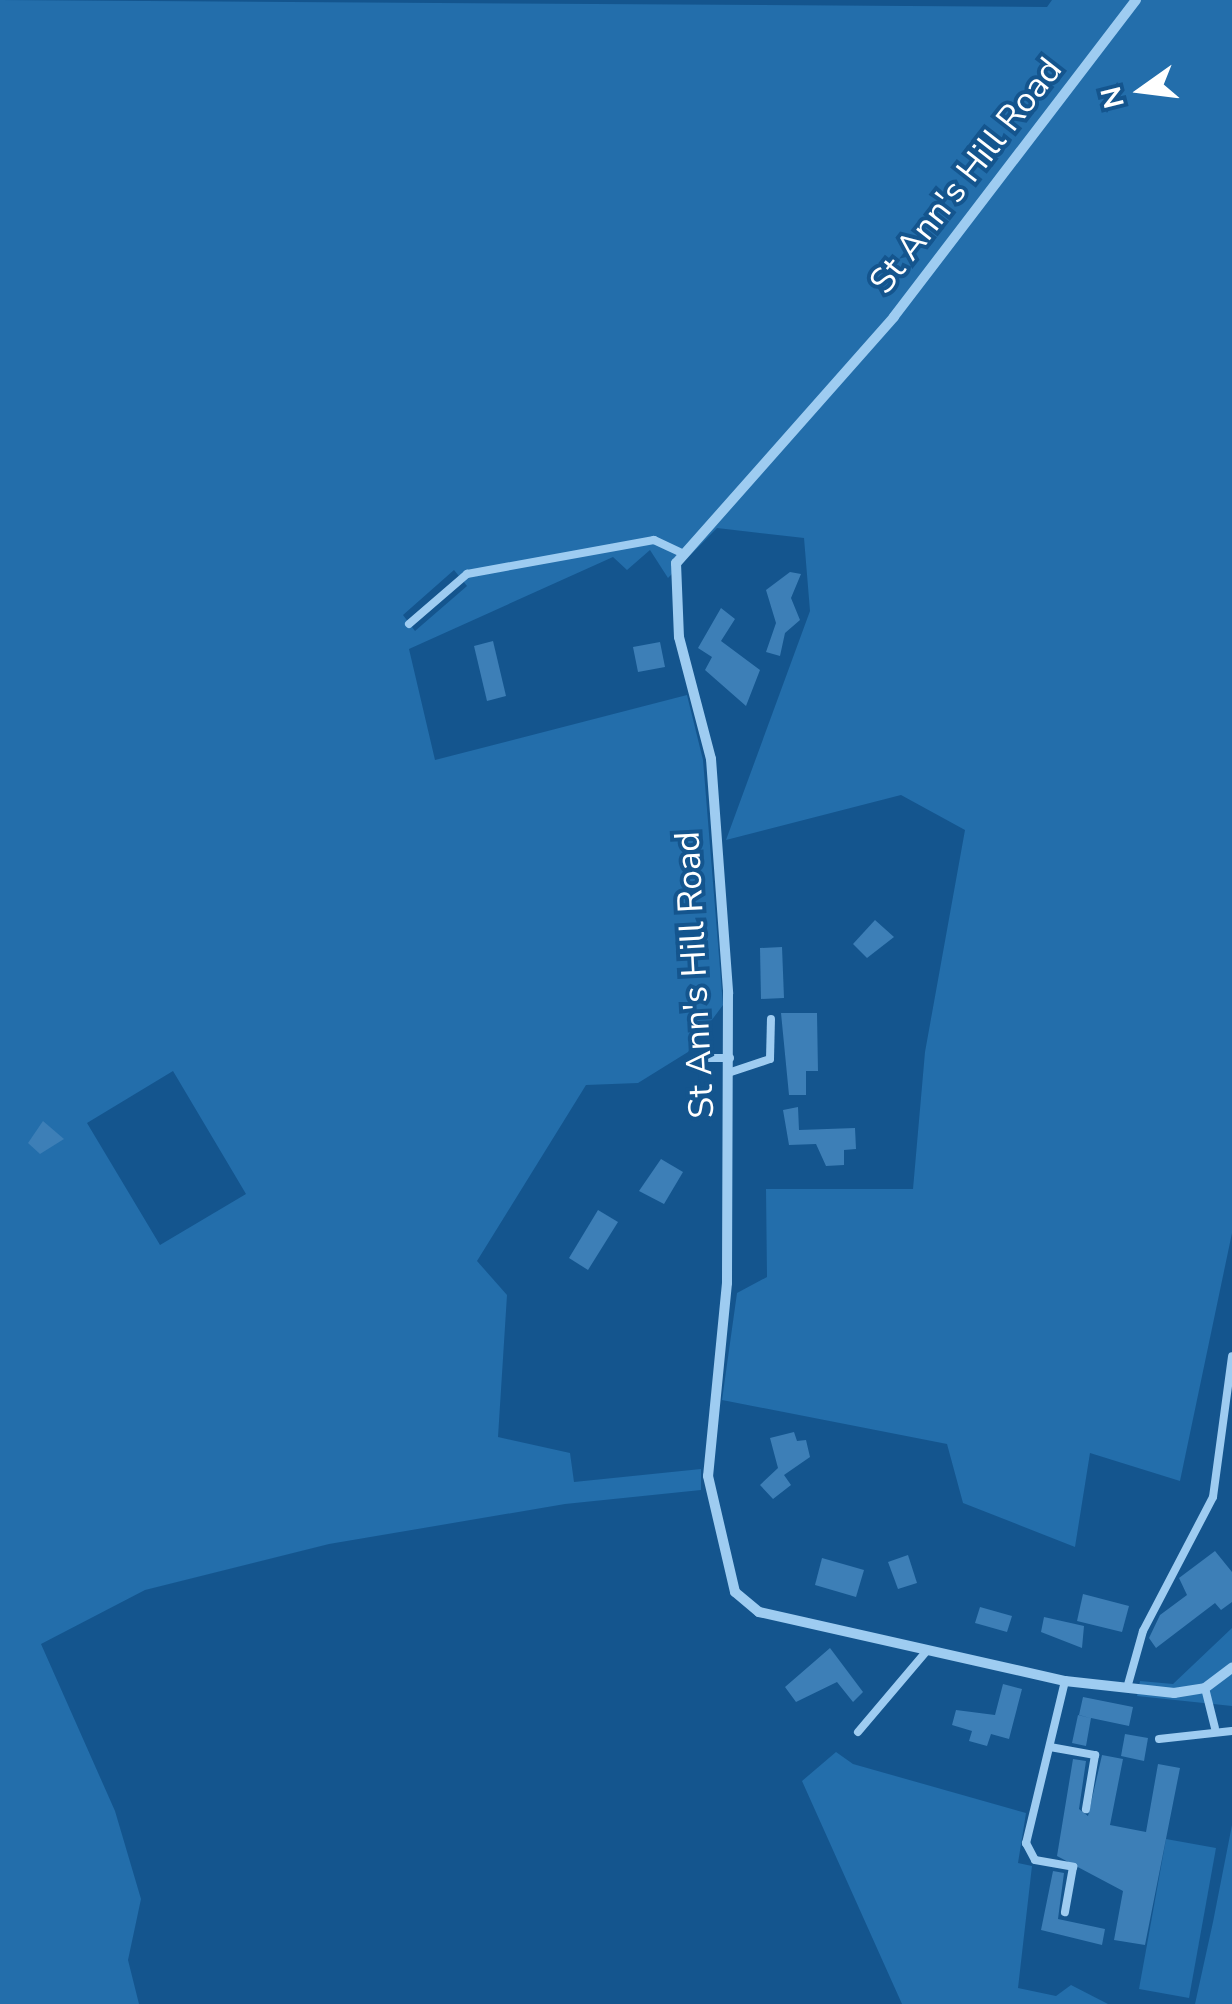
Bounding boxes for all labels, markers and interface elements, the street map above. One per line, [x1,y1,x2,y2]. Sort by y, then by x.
north arrow [1092,40,1192,140]
street label: St Ann's Hill Road [861,50,1071,302]
text: N [1092,83,1134,112]
street label: St Ann's Hill Road [667,830,723,1120]

